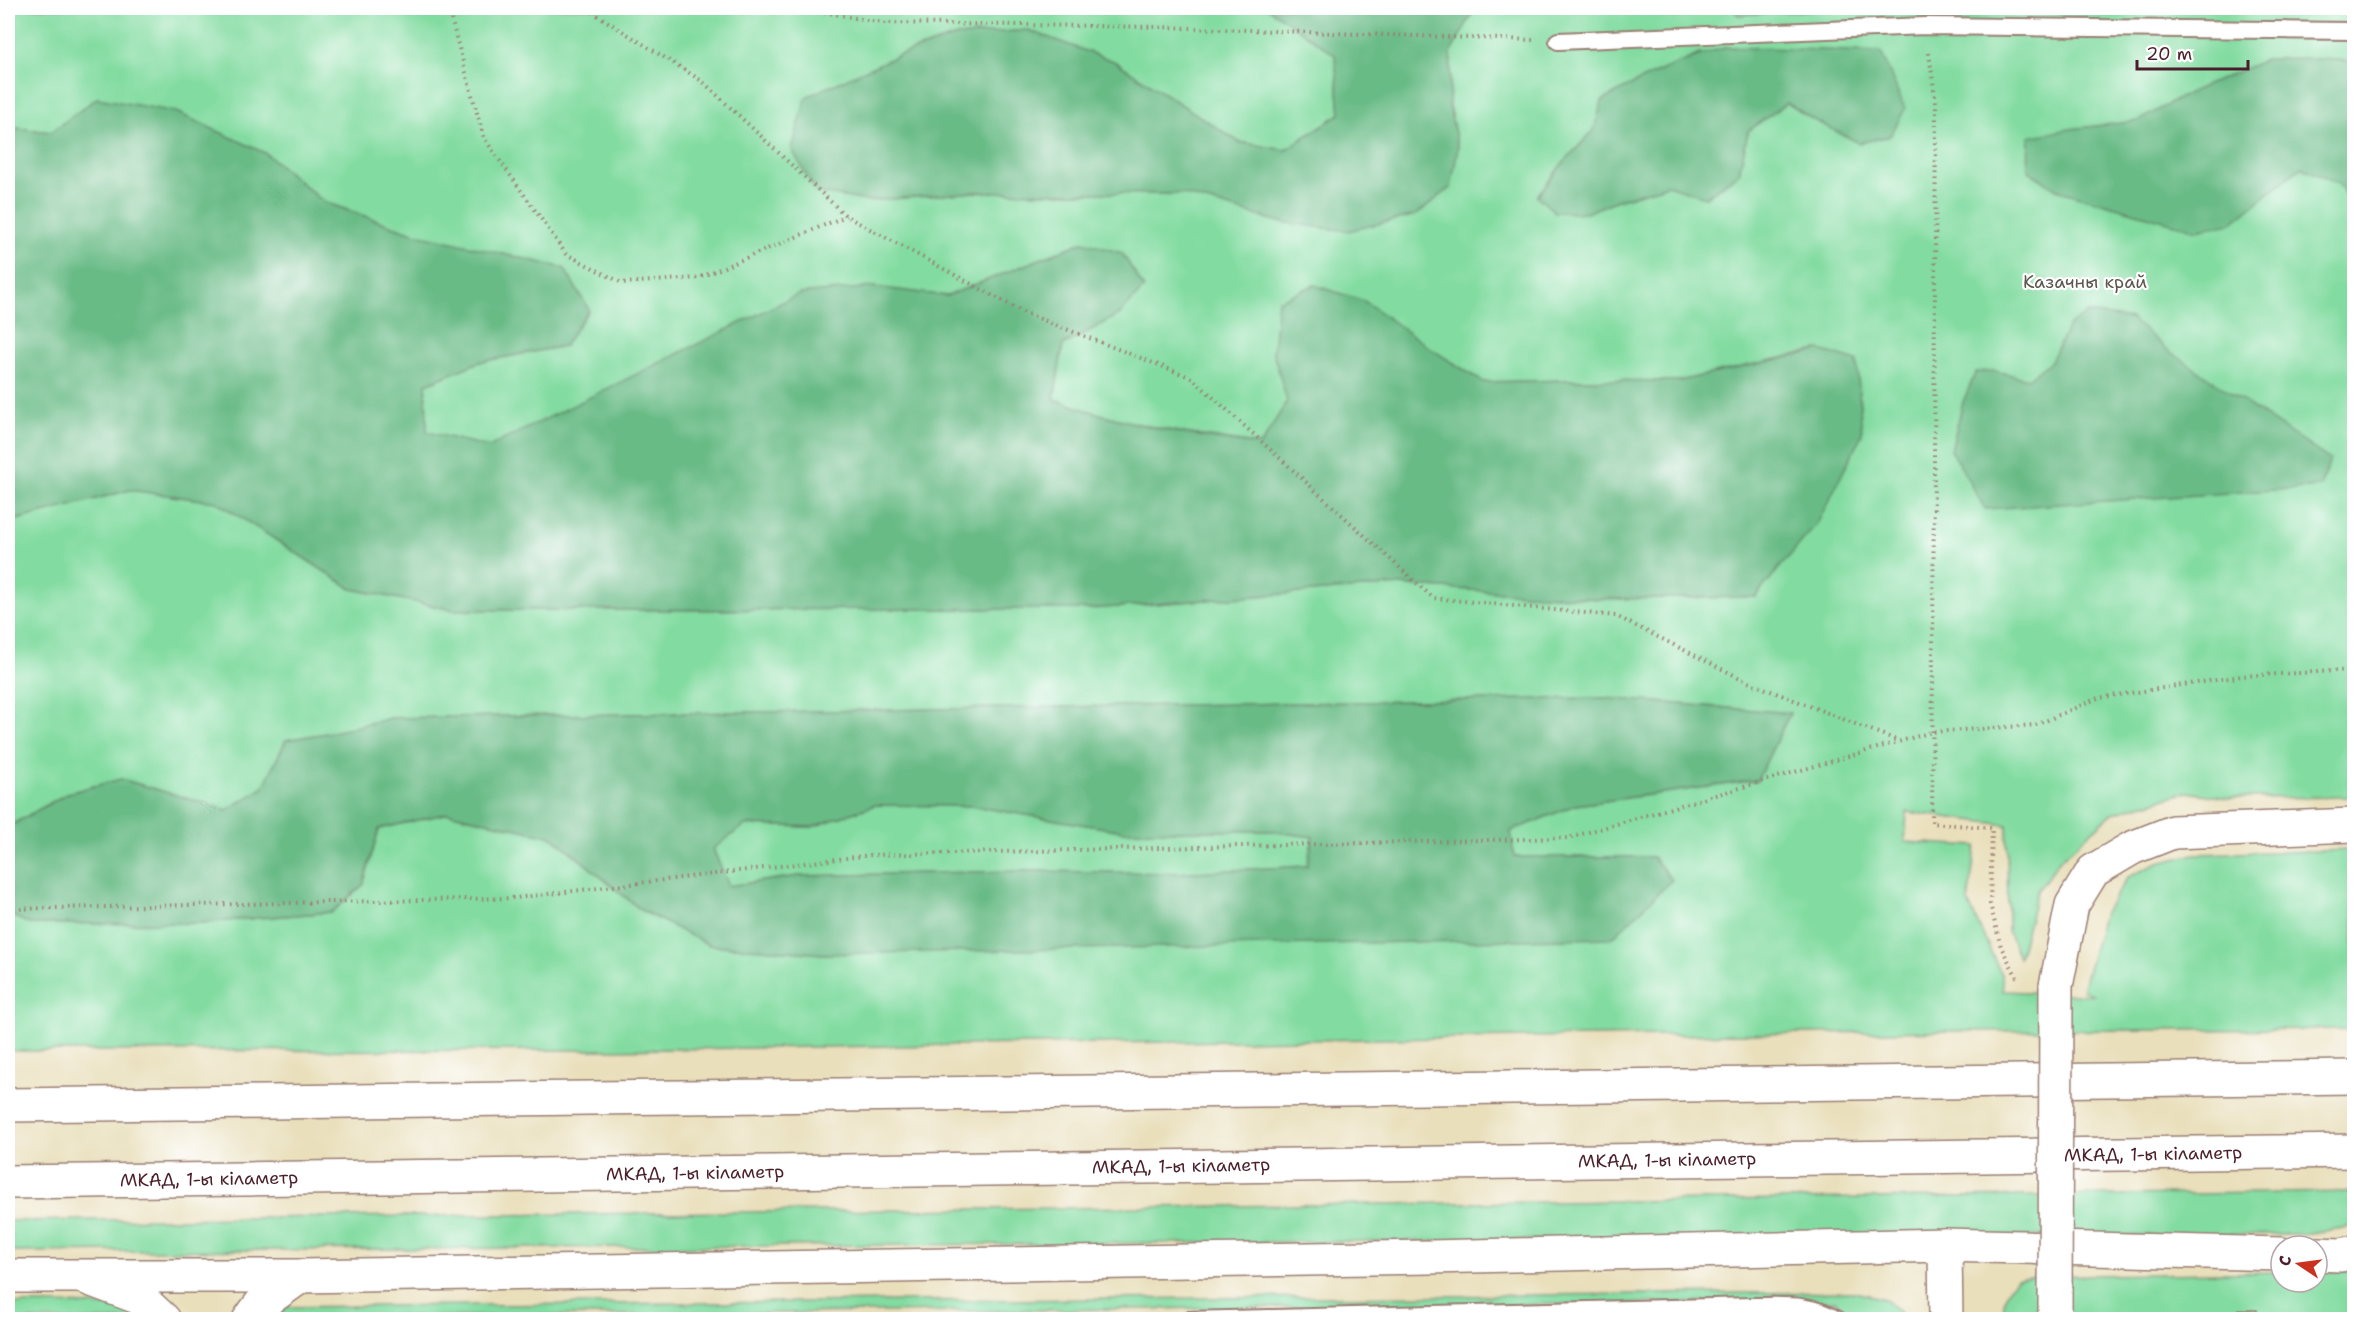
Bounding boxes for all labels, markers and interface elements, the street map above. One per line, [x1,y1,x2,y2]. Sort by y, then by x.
scale bar [2137,33,2248,71]
text: 20 m [2146,42,2192,66]
park label: Казачны край [2023,270,2147,294]
street label: МКАД, 1-ы кіламетр [2064,1140,2242,1168]
street label: МКАД, 1-ы кіламетр [1578,1146,1756,1174]
street label: МКАД, 1-ы кіламетр [1092,1152,1270,1180]
street label: МКАД, 1-ы кіламетр [606,1159,784,1187]
street label: МКАД, 1-ы кіламетр [120,1165,298,1193]
north arrow [2269,1234,2329,1294]
text: С [2274,1253,2296,1268]

